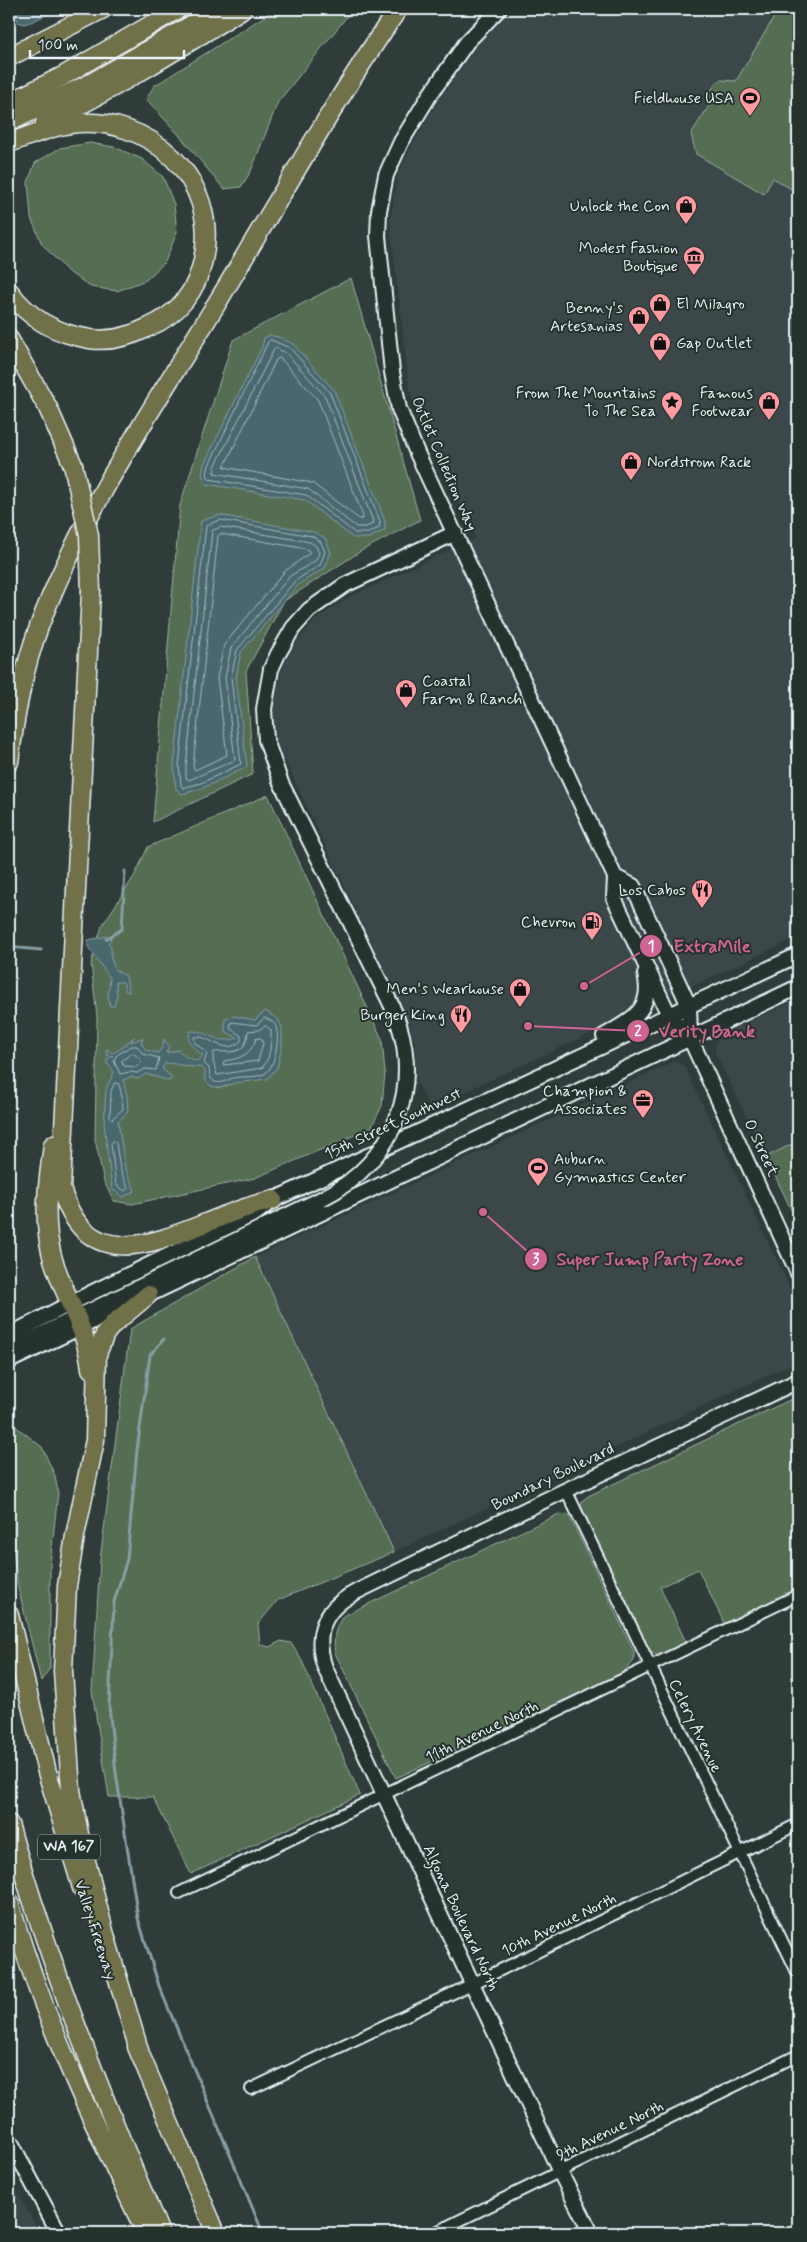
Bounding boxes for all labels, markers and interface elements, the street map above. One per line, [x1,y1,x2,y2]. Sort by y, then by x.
scale bar [30,28,184,60]
text: 100 m [38,36,78,56]
sports icon: Fieldhouse USA [738,86,762,117]
place label: Fieldhouse USA [634,88,734,109]
shop icon: Unlock the Con [674,194,698,225]
place label: Unlock the Con [570,196,670,217]
place label: Modest Fashion Boutique [579,238,678,277]
museum icon: Modest Fashion Boutique [682,245,706,276]
shop icon: El Milagro [648,292,672,323]
place label: El Milagro [676,294,745,315]
place label: Benny's Artesanias [550,298,623,337]
shop icon: Benny's Artesanias [627,305,651,336]
shop icon: Gap Outlet [648,331,672,362]
place label: Gap Outlet [676,333,753,354]
place label: From The Mountains To The Sea [516,383,656,422]
place label: Famous Footwear [691,383,753,422]
place icon: From The Mountains To The Sea [660,390,684,421]
shop icon: Famous Footwear [757,390,781,421]
street label: Outlet Collection Way [406,394,482,534]
shop icon: Nordstrom Rack [619,450,643,481]
place label: Nordstrom Rack [647,452,751,473]
place label: Coastal Farm & Ranch [422,671,522,710]
shop icon: Coastal Farm & Ranch [394,678,418,709]
restaurant icon: Los Cabos [690,878,714,909]
place label: Los Cabos [619,880,686,901]
fuel station icon: Chevron [580,910,604,941]
place label: Chevron [521,912,576,933]
callout: ExtraMile [638,929,760,962]
text: ExtraMile [673,935,751,959]
text: 1 [648,937,654,957]
shop icon: Men's Wearhouse [508,977,532,1008]
place label: Men's Wearhouse [387,979,504,1000]
restaurant icon: Burger King [449,1003,473,1034]
place label: Burger King [360,1005,445,1027]
callout: Verity Bank [626,1014,763,1047]
text: Verity Bank [659,1020,755,1044]
text: 2 [634,1022,642,1042]
place label: Champion & Associates [543,1081,627,1120]
street label: 15th Street Southwest [321,1083,465,1165]
office icon: Champion & Associates [631,1088,655,1119]
street label: O Street [739,1116,784,1181]
place label: Auburn Gymnastics Center [554,1149,686,1188]
sports icon: Auburn Gymnastics Center [526,1156,550,1187]
callout: Super Jump Party Zone [524,1242,752,1275]
text: Super Jump Party Zone [557,1248,743,1272]
text: 3 [533,1250,540,1270]
street label: Boundary Boulevard [488,1438,618,1516]
street label: Celery Avenue [663,1676,727,1777]
street label: 11th Avenue North [422,1696,542,1768]
road number: WA 167 [38,1834,100,1860]
street label: Algona Boulevard North [417,1842,504,1995]
street label: Valley Freeway [69,1877,121,1983]
street label: 10th Avenue North [498,1888,620,1962]
street label: 9th Avenue North [553,2096,667,2166]

